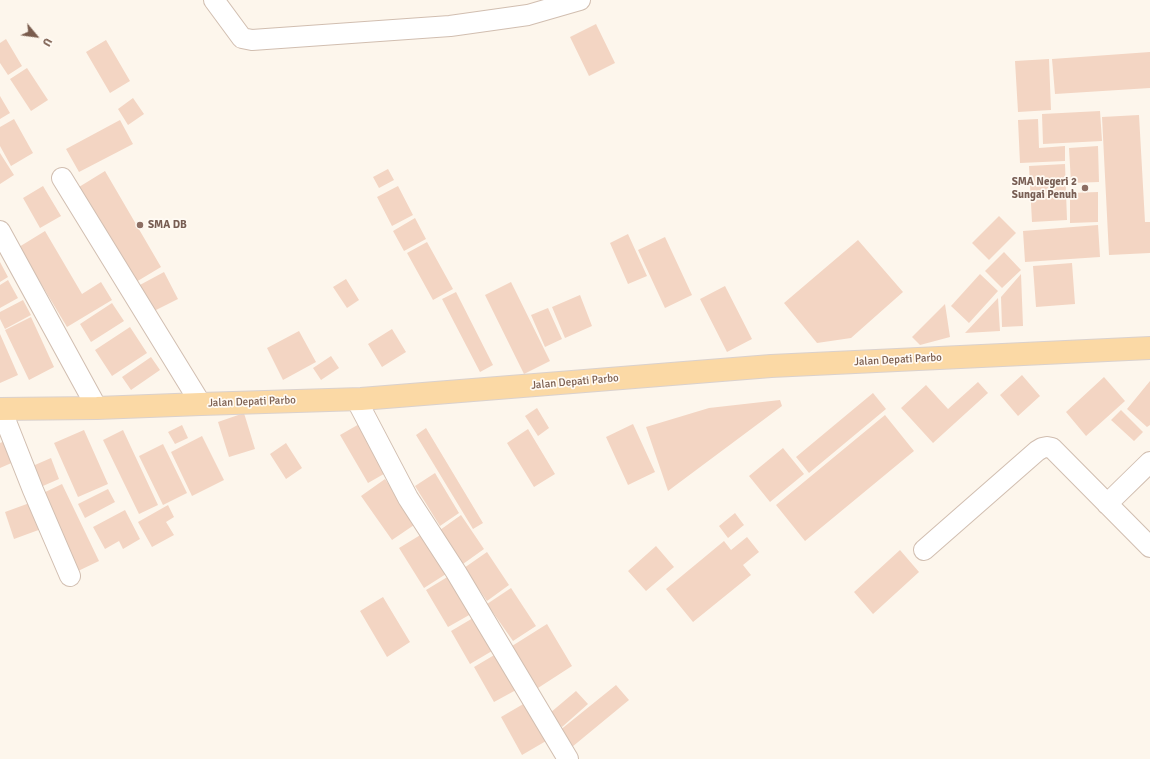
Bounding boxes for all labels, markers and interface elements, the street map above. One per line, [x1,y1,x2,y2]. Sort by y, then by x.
north arrow [16,16,56,56]
text: U [39,36,54,48]
place label: SMA Negeri 2 Sungai Penuh [1012,175,1077,201]
marker: SMA Negeri 2 Sungai Penuh [1080,183,1090,193]
place label: SMA DB [148,218,187,232]
marker: SMA DB [135,220,145,230]
street label: Jalan Depati Parbo [854,351,942,369]
street label: Jalan Depati Parbo [531,372,619,392]
street label: Jalan Depati Parbo [208,394,296,410]

